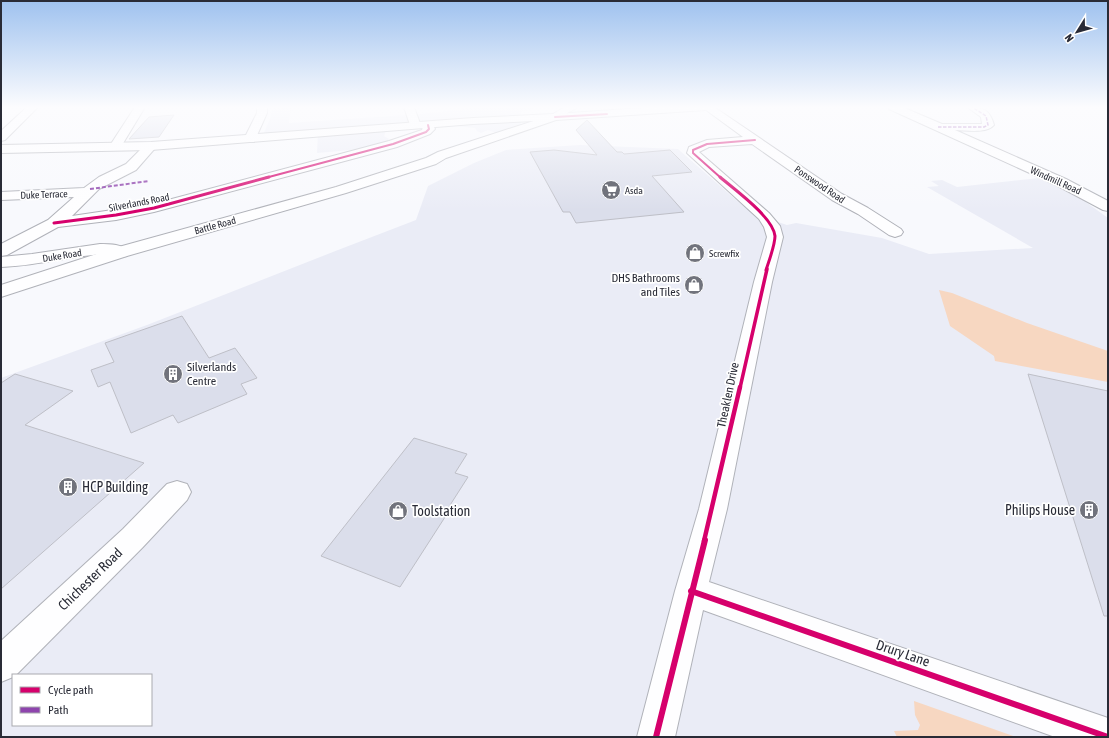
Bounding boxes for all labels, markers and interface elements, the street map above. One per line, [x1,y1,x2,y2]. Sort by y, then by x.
north arrow [1057,12,1097,52]
text: N [1062,32,1076,44]
street label: Ponswood Road [792,164,847,205]
street label: Windmill Road [1029,164,1083,197]
supermarket icon: Asda [600,179,622,201]
place label: Asda [625,185,643,196]
street label: Duke Terrace [20,188,68,201]
street label: Silverlands Road [108,191,171,214]
street label: Battle Road [193,215,237,236]
shop icon: Screwfix [684,242,706,264]
street label: Duke Road [42,247,83,264]
place label: Screwfix [709,248,739,259]
place label: DHS Bathrooms and Tiles [611,271,680,299]
shop icon: DHS Bathrooms and Tiles [683,274,705,296]
place label: Silverlands Centre [187,360,236,388]
street label: Theaklen Drive [714,361,742,429]
building icon: Silverlands Centre [162,363,184,385]
building icon: HCP Building [57,476,79,498]
place label: HCP Building [82,479,148,495]
building icon: Philips House [1078,499,1100,521]
shop icon: Toolstation [387,500,409,522]
place label: Philips House [1005,502,1075,518]
place label: Toolstation [412,503,470,519]
street label: Chichester Road [55,545,125,613]
street label: Drury Lane [874,636,932,670]
legend [12,674,152,726]
text: Cycle path [48,683,93,697]
text: Path [48,703,69,717]

